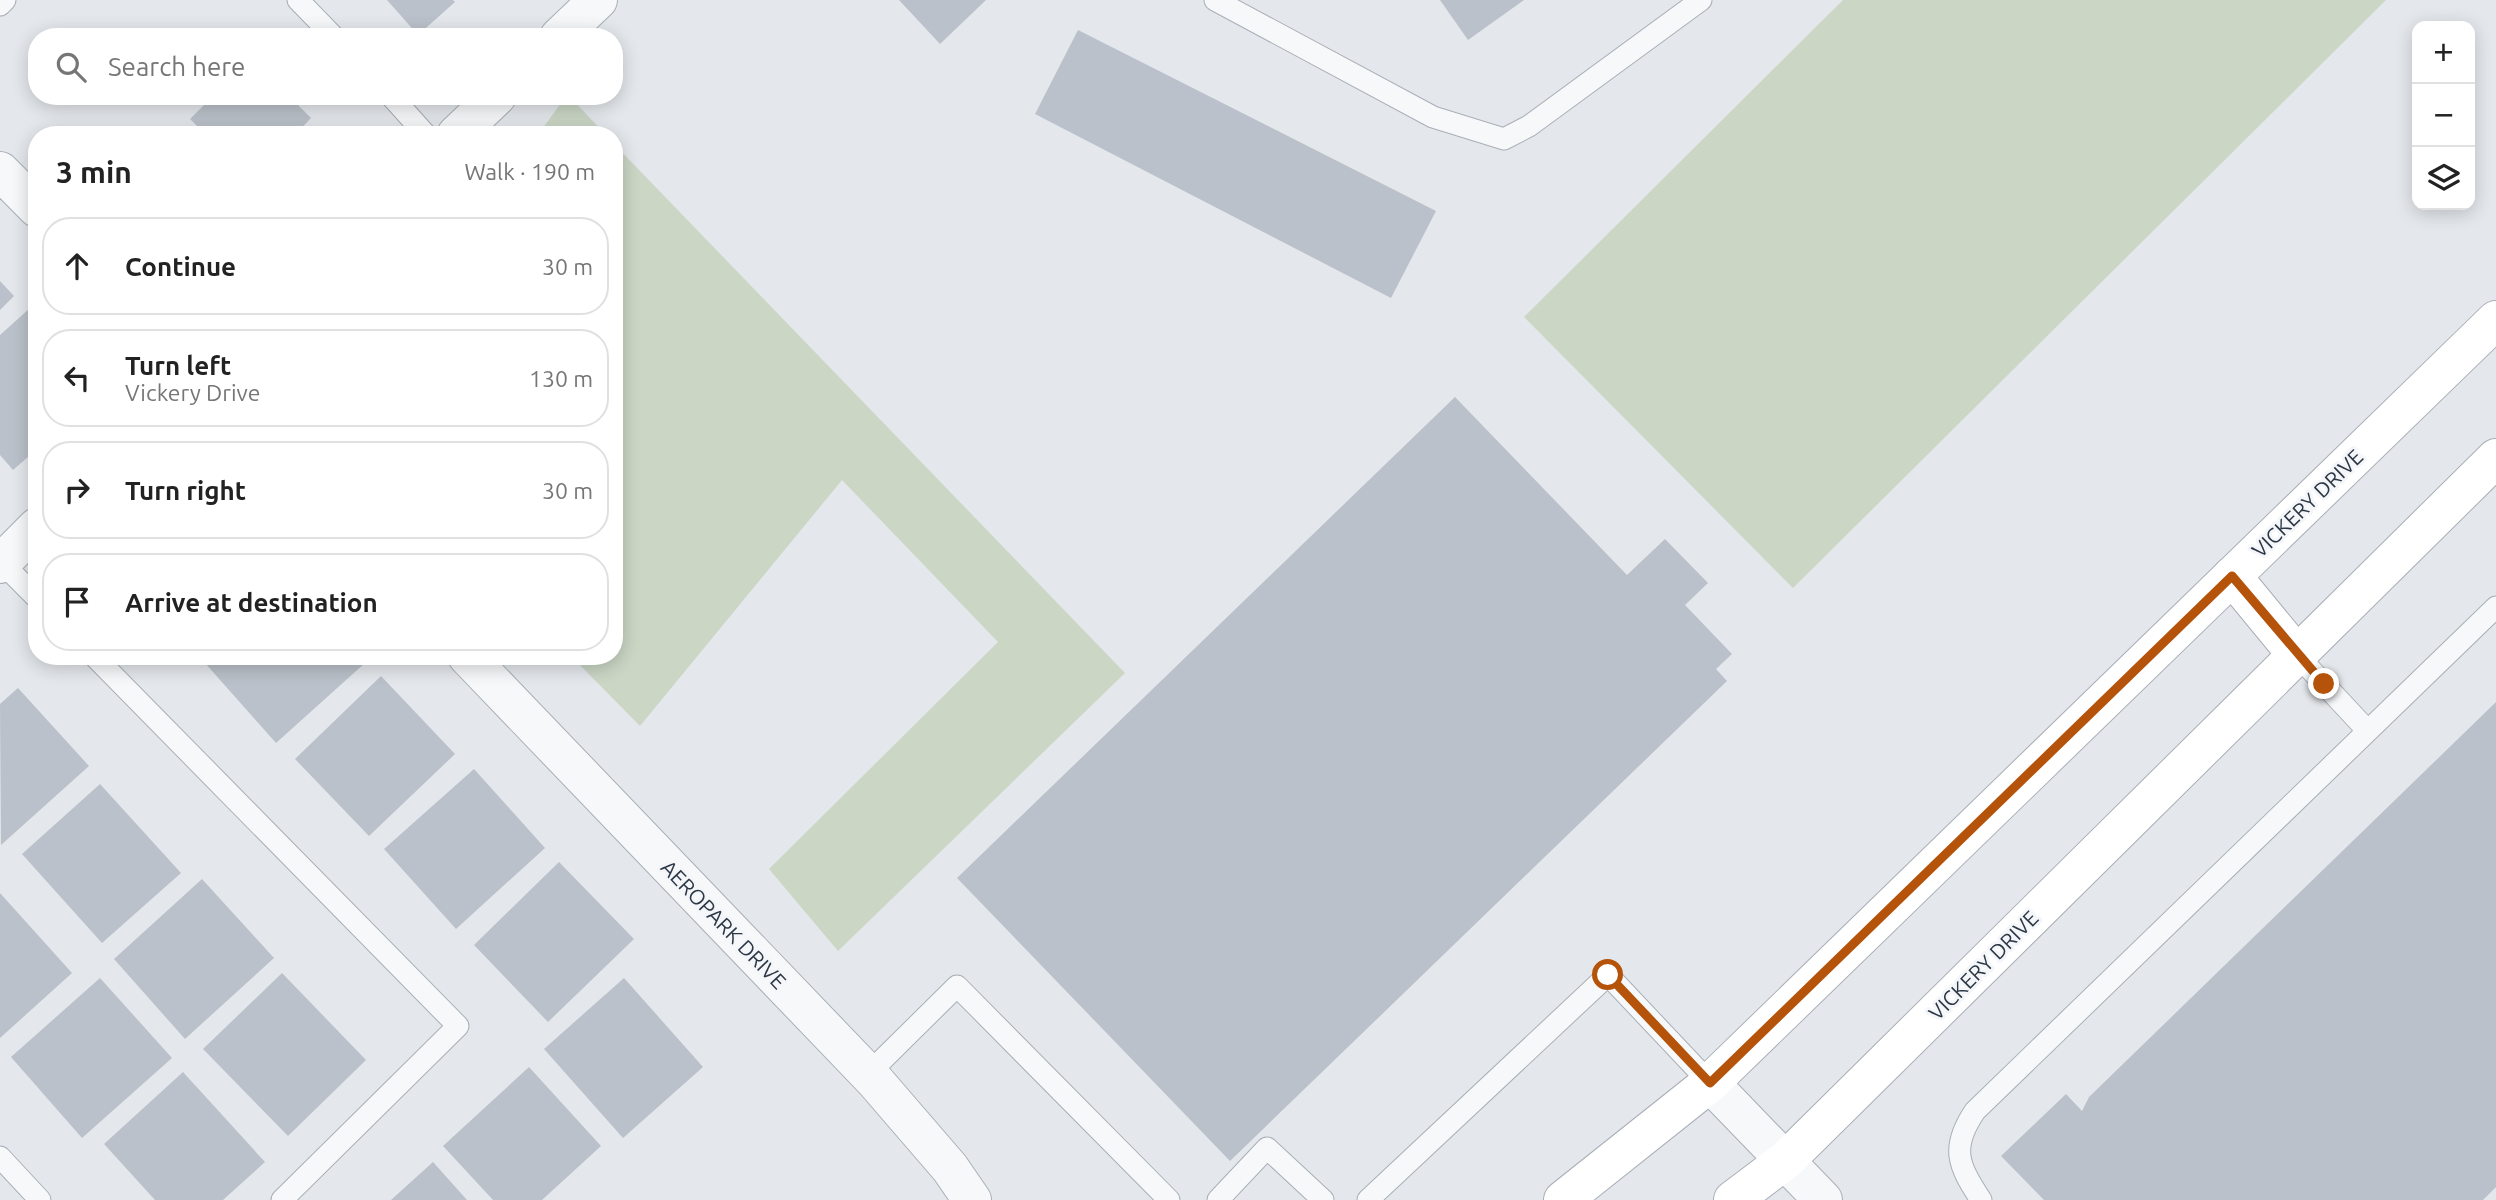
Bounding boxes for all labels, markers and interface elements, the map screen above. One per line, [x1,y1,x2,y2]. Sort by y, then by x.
map controls [2412,21,2475,210]
button: + [2412,21,2475,84]
search box [28,28,623,105]
icon: search [52,48,90,86]
text: Search here [108,52,245,81]
button: − [2412,84,2475,147]
button: layers [2412,147,2475,210]
text: 3 min [56,155,132,189]
text: Walk · 190 m [464,159,595,184]
icon: ahead [58,247,96,285]
text: Continue [125,252,236,281]
text: 30 m [542,254,593,279]
text: Turn left [125,351,231,380]
icon: left [58,359,96,397]
text: 130 m [529,366,593,391]
text: Vickery Drive [125,380,261,405]
street label: VICKERY DRIVE [2247,444,2367,562]
icon: right [58,471,96,509]
text: Turn right [125,476,246,505]
text: 30 m [542,478,593,503]
icon: arrive [58,583,96,621]
text: Arrive at destination [125,588,378,617]
route end [2308,668,2339,699]
street label: AEROPARK DRIVE [657,855,791,993]
street label: VICKERY DRIVE [1923,905,2043,1025]
route start [1592,959,1623,990]

